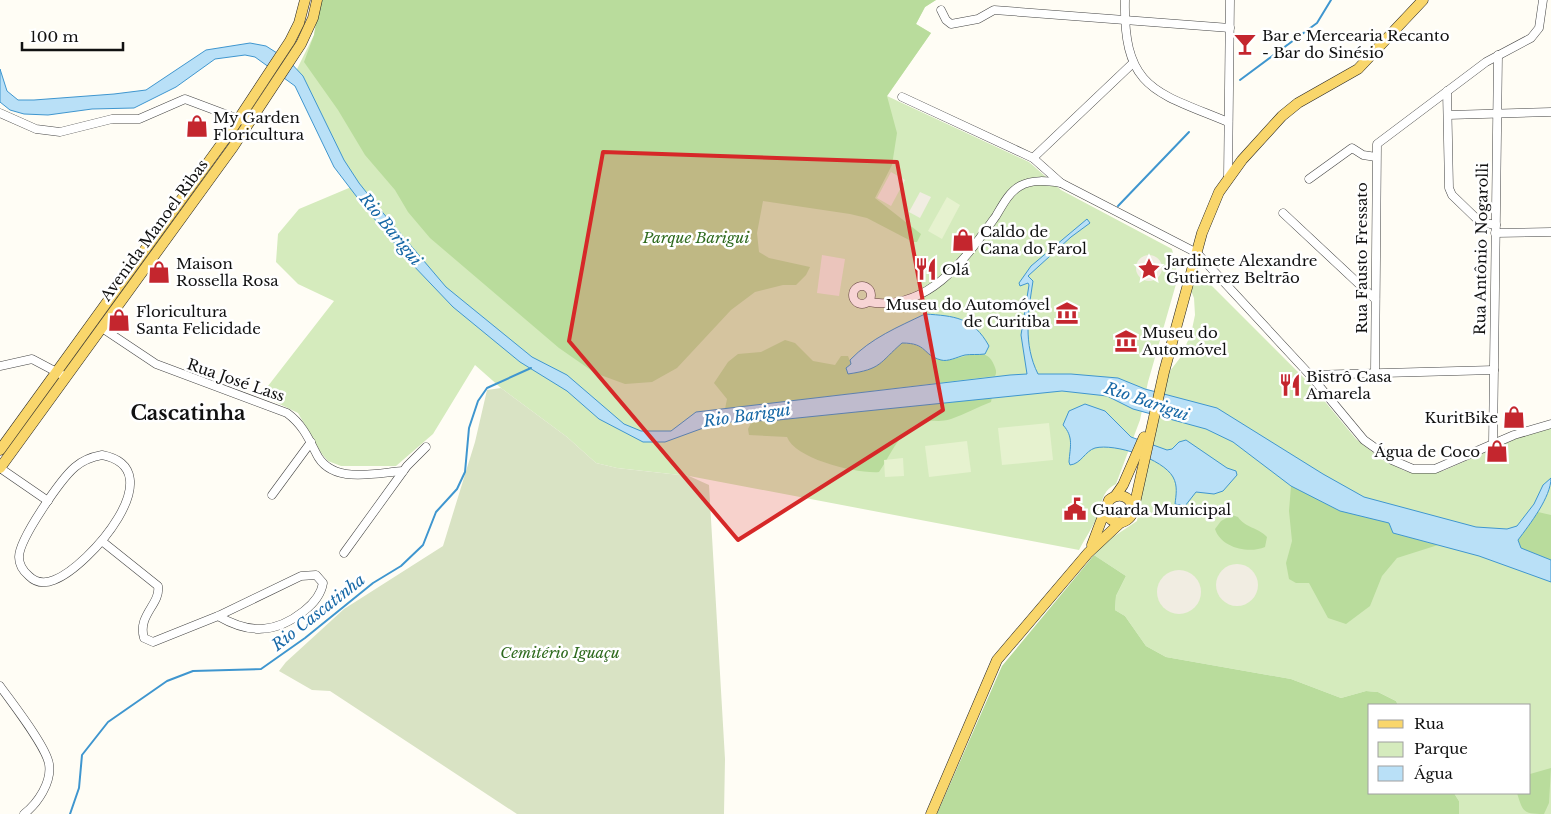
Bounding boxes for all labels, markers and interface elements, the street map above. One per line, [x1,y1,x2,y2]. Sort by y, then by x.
scale bar [22,20,124,52]
place label: Bar e Mercearia Recanto - Bar do Sinésio [1262,26,1450,62]
text: 100 m [30,27,79,46]
bar icon: Bar e Mercearia Recanto - Bar do Sinésio [1232,31,1258,57]
place label: My Garden Floricultura [213,108,305,144]
shop icon: My Garden Floricultura [184,113,210,139]
street label: Avenida Manoel Ribas [96,155,212,305]
street label: Rua Antônio Nogarolli [1470,163,1492,335]
street label: Rua Fausto Fressato [1352,182,1371,334]
water label: Rio Barigui [355,188,427,270]
place label: Caldo de Cana do Farol [980,222,1087,258]
shop icon: Caldo de Cana do Farol [950,227,976,253]
park label: Parque Barigui [642,228,750,247]
place label: Jardinete Alexandre Gutierrez Beltrão [1164,251,1317,287]
place label: Maison Rossella Rosa [176,254,279,290]
restaurant icon: Olá [913,256,939,282]
place icon: Jardinete Alexandre Gutierrez Beltrão [1136,256,1162,282]
shop icon: Maison Rossella Rosa [146,259,172,285]
place label: Olá [942,260,970,279]
place label: Museu do Automóvel de Curitiba [886,295,1051,331]
museum icon: Museu do Automóvel de Curitiba [1054,300,1080,326]
place label: Floricultura Santa Felicidade [136,302,261,338]
shop icon: Floricultura Santa Felicidade [106,307,132,333]
place label: Museu do Automóvel [1141,323,1227,359]
museum icon: Museu do Automóvel [1113,328,1139,354]
street label: Rua José Lass [185,354,288,406]
place label: Bistrô Casa Amarela [1305,367,1392,403]
restaurant icon: Bistrô Casa Amarela [1277,372,1303,398]
water label: Rio Barigui [1101,377,1192,425]
water label: Rio Barigui [701,399,792,431]
district label: Cascatinha [130,401,246,425]
shop icon: KuritBike [1501,404,1527,430]
place label: KuritBike [1425,408,1498,427]
shop icon: Água de Coco [1484,438,1510,464]
place label: Água de Coco [1373,442,1480,461]
public building icon: Guarda Municipal [1062,496,1088,522]
place label: Guarda Municipal [1092,500,1231,519]
water label: Rio Cascatinha [267,569,369,655]
park label: Cemitério Iguaçu [500,643,620,662]
legend [1368,704,1531,794]
text: Rua [1414,714,1445,733]
text: Parque [1414,739,1468,758]
text: Água [1413,764,1454,783]

